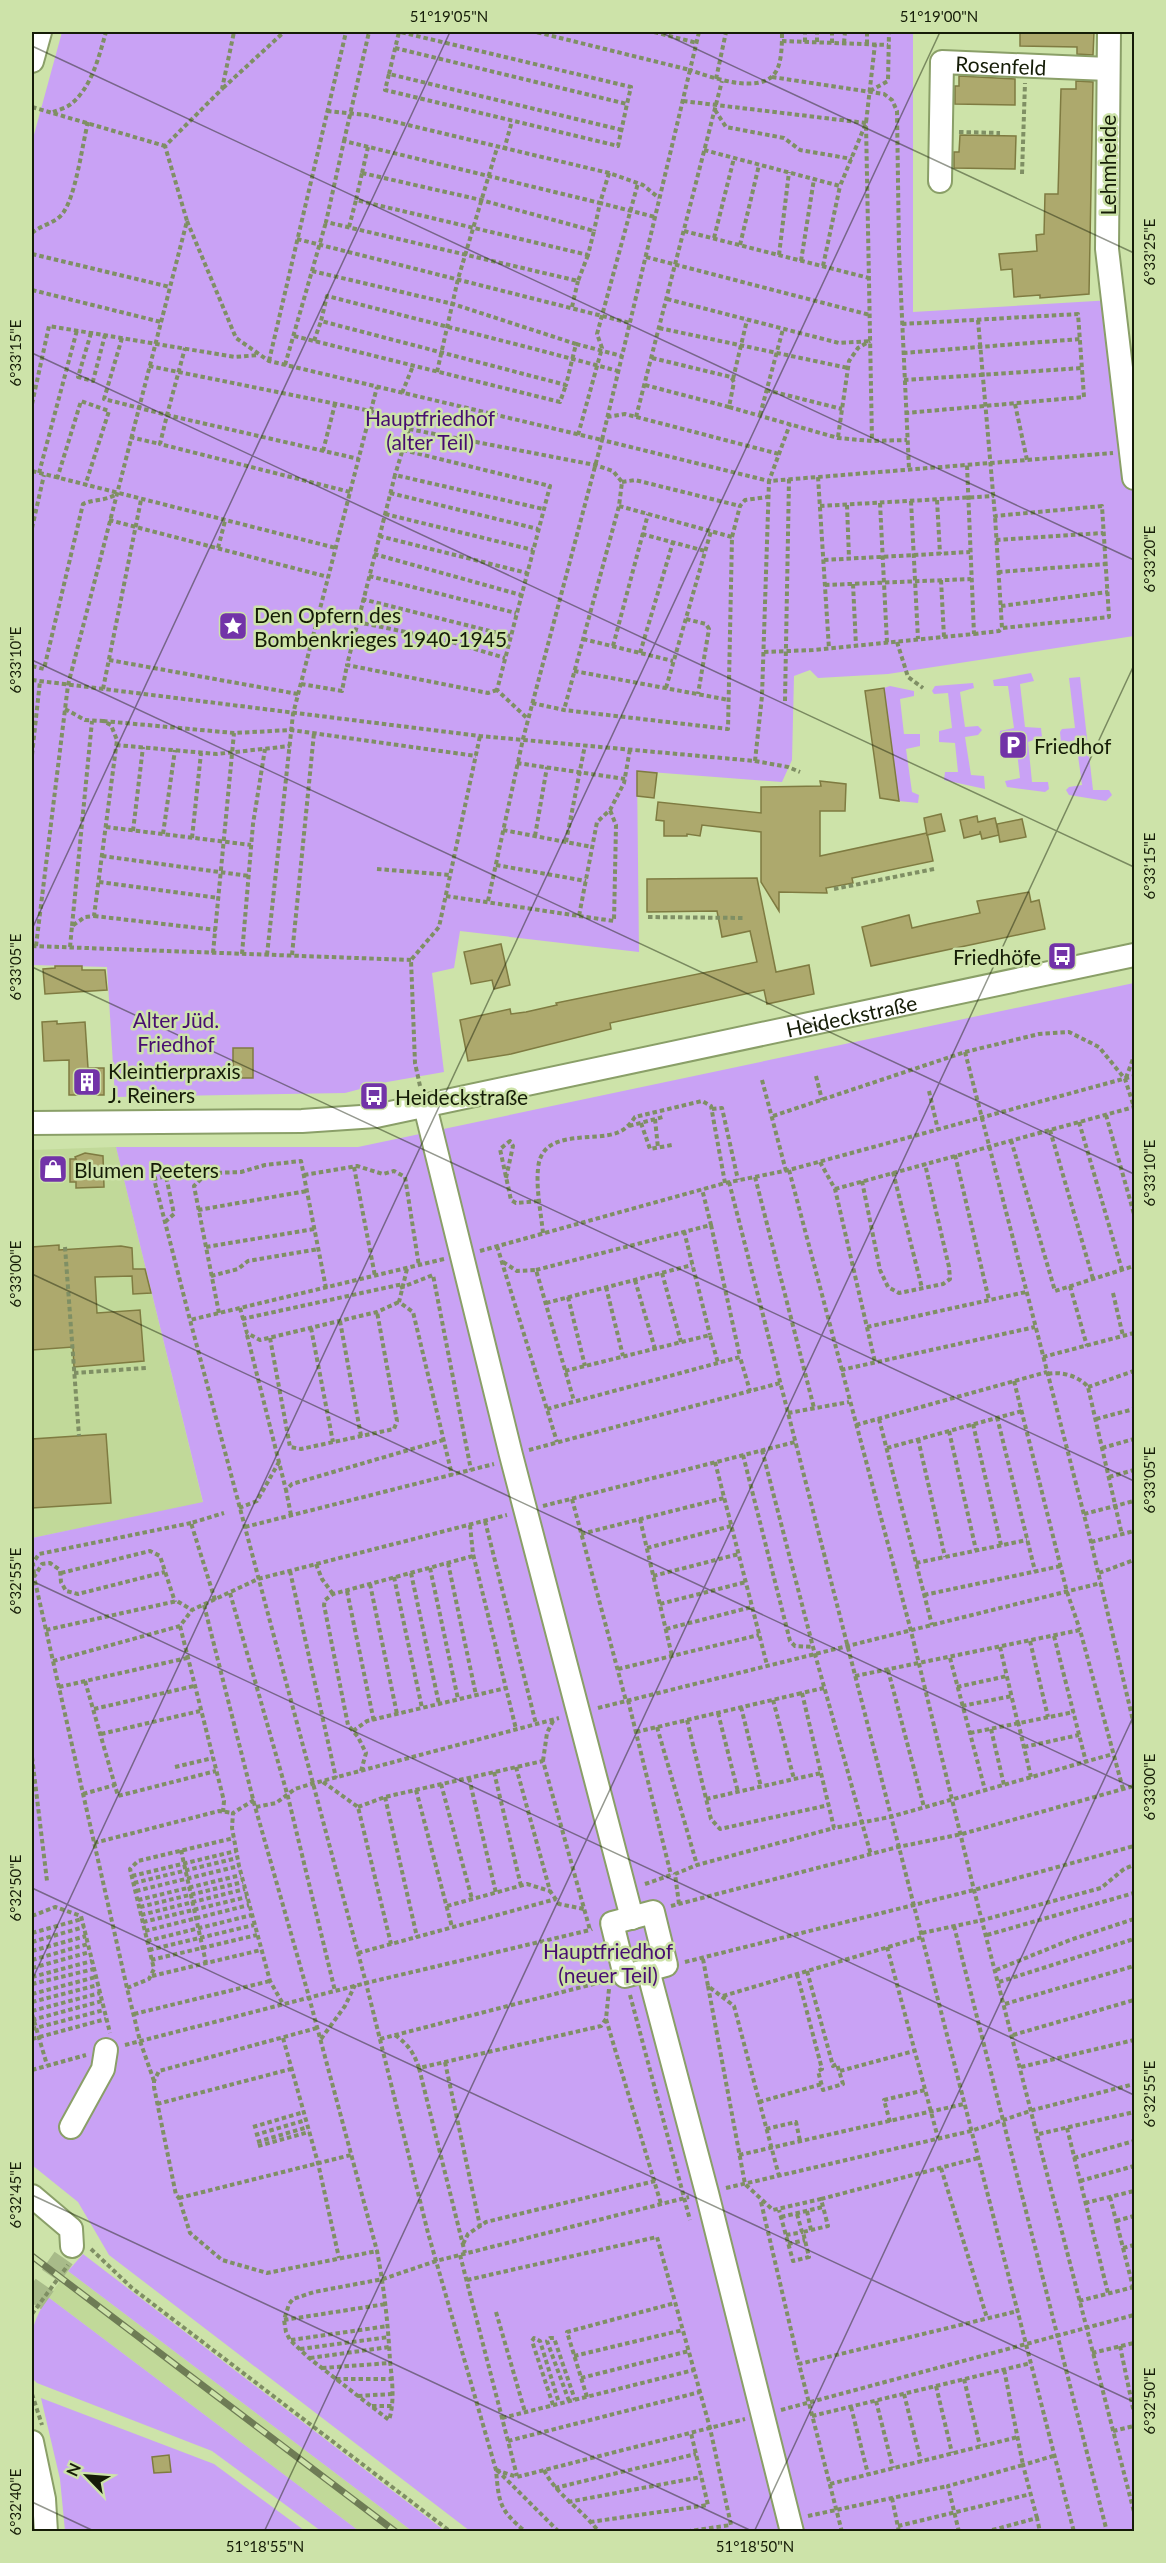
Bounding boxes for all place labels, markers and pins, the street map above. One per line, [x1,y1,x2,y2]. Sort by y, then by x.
place label: Den Opfern des Bombenkrieges 1940-1945 [254,602,507,651]
place icon: Den Opfern des Bombenkrieges 1940-1945 [217,610,249,642]
parking icon: Friedhof [997,729,1029,761]
place label: Friedhof [1034,733,1112,758]
bus stop icon: Friedhöfe [1046,940,1078,972]
place label: Friedhöfe [953,944,1041,969]
place label: Kleintierpraxis J. Reiners [108,1058,241,1107]
building icon: Kleintierpraxis J. Reiners [71,1066,103,1098]
bus stop icon: Heideckstraße [358,1080,390,1112]
place label: Heideckstraße [395,1084,528,1109]
shop icon: Blumen Peeters [37,1153,69,1185]
place label: Blumen Peeters [74,1157,219,1182]

